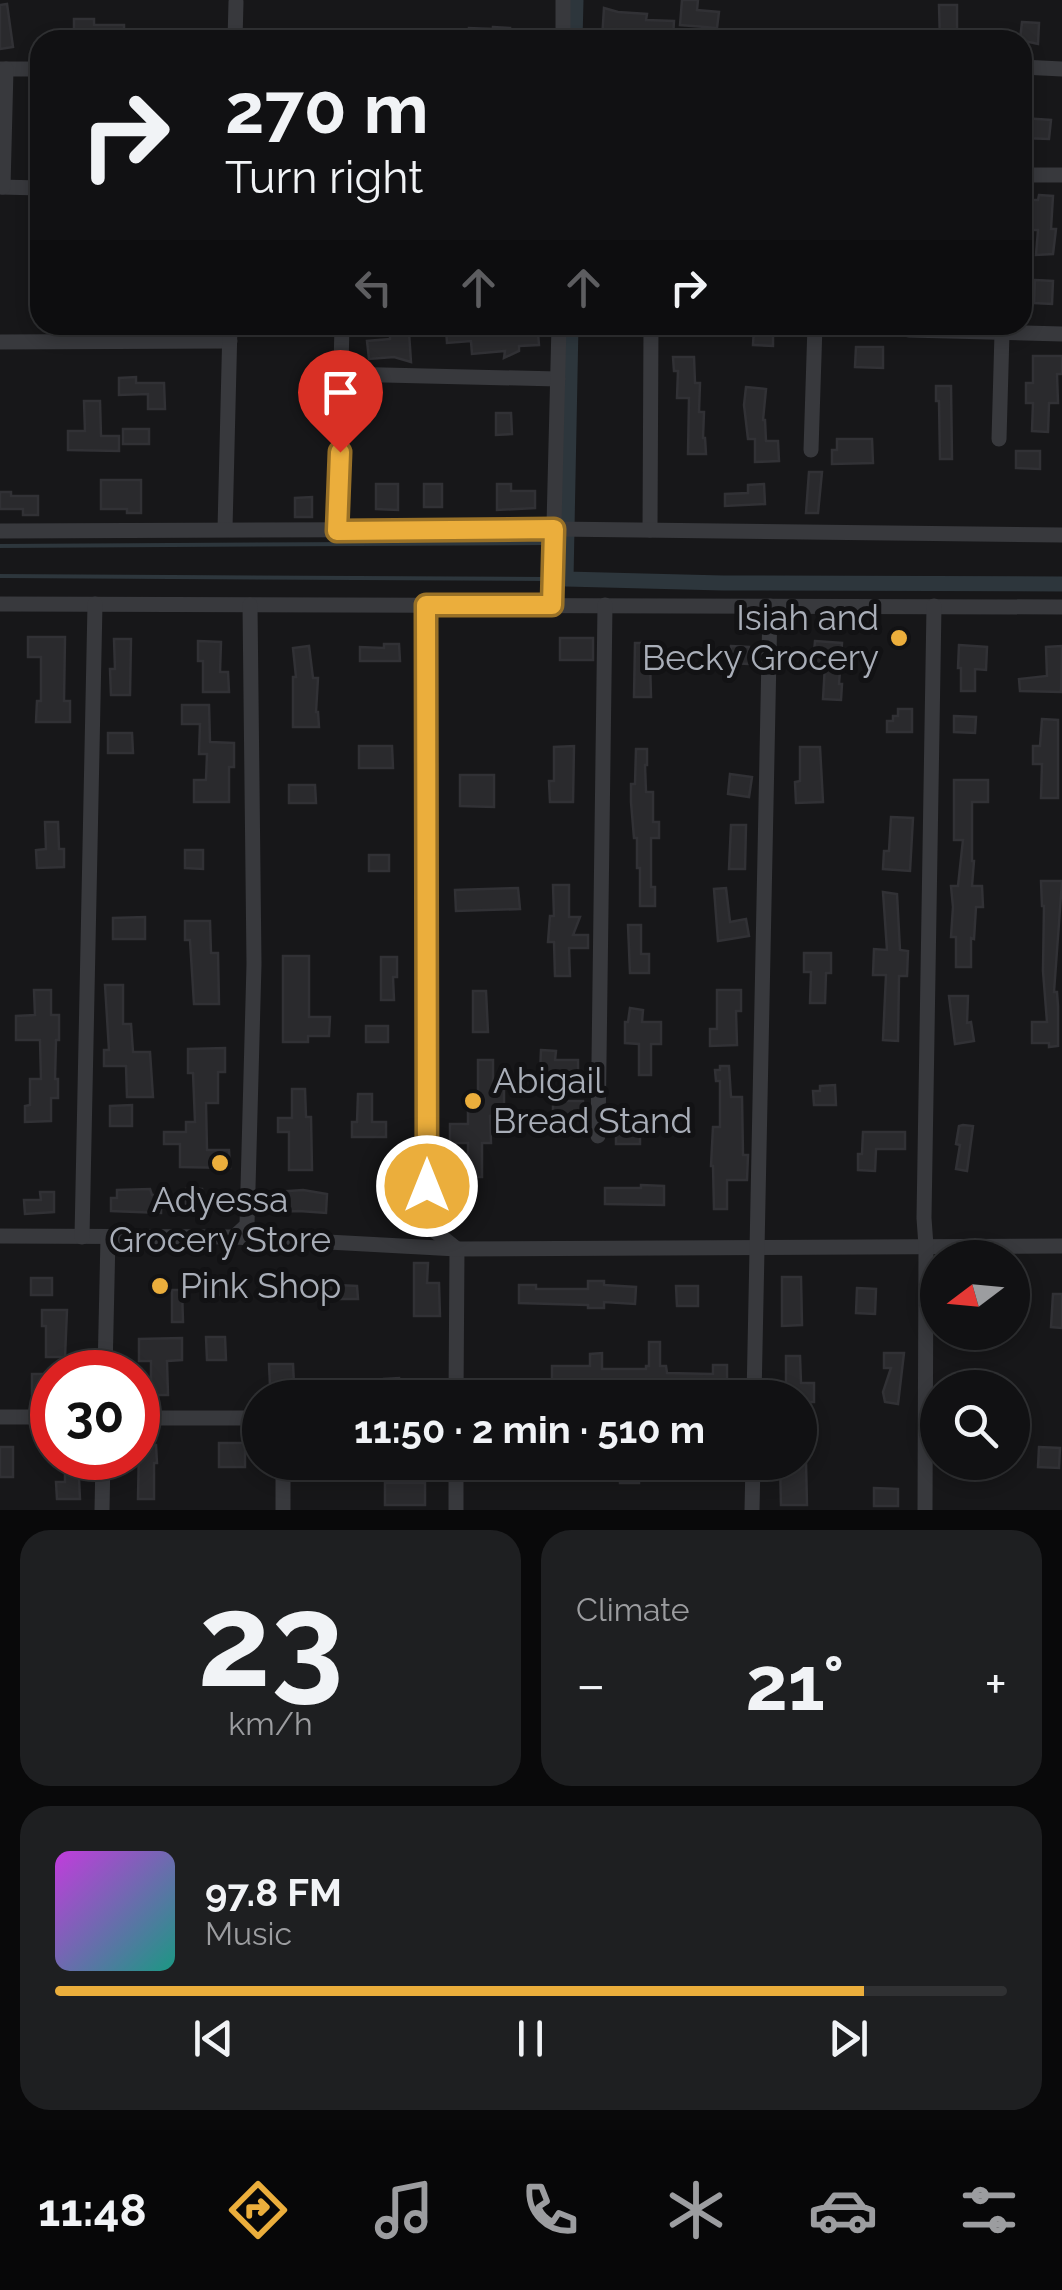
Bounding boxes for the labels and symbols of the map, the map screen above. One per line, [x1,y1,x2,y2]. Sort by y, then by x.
pin [298,350,383,453]
place label: Isiah and Becky Grocery [642,597,879,678]
marker: Isiah and Becky Grocery [888,627,910,649]
place label: Abigail Bread Stand [493,1060,692,1141]
marker: Abigail Bread Stand [462,1090,484,1112]
position arrow [375,1134,479,1238]
marker: Adyessa Grocery Store [209,1152,231,1174]
place label: Adyessa Grocery Store [109,1179,331,1260]
north arrow [920,1240,1030,1350]
place label: Pink Shop [180,1265,341,1306]
marker: Pink Shop [149,1275,171,1297]
speed limit sign: 30 [30,1350,160,1480]

